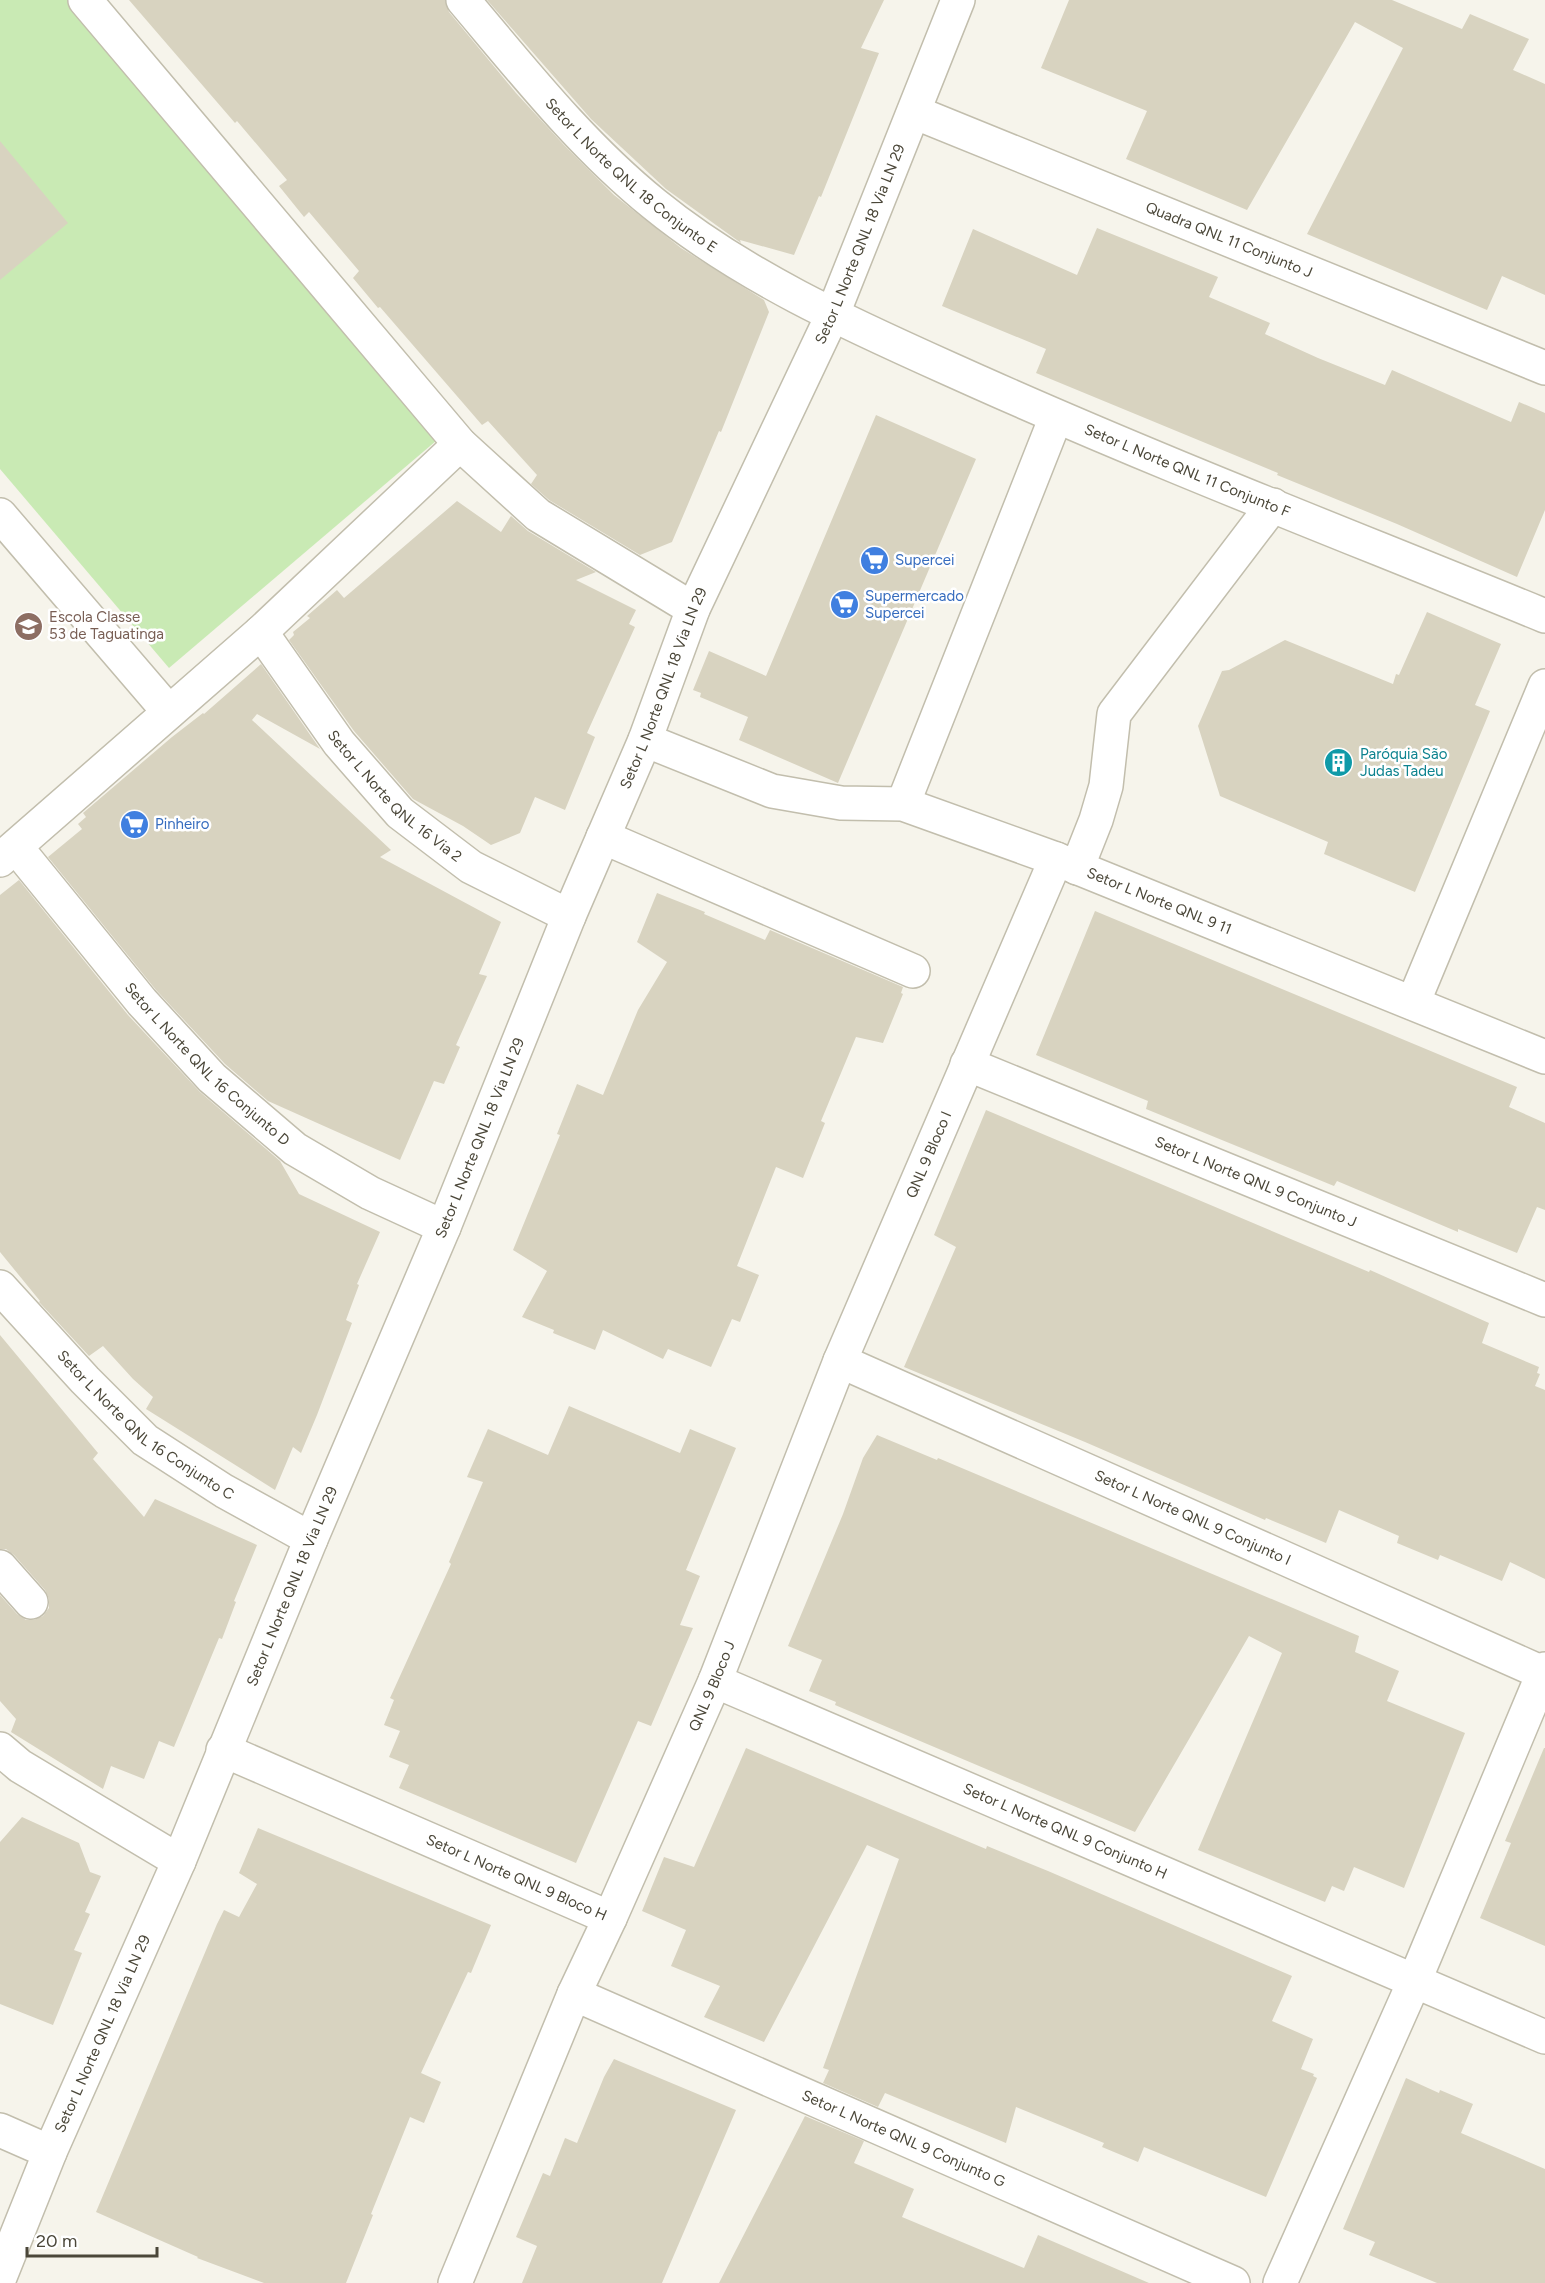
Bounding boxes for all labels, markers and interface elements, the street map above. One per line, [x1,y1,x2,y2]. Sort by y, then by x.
street label: Setor L Norte QNL 18 Conjunto E [541,94,721,256]
street label: Setor L Norte QNL 18 Via LN 29 [811,141,909,347]
street label: Quadra QNL 11 Conjunto J [1143,198,1315,282]
street label: Setor L Norte QNL 11 Conjunto F [1082,420,1293,521]
supermarket icon: Supercei [858,544,890,576]
place label: Supercei [895,551,955,569]
street label: Setor L Norte QNL 18 Via LN 29 [616,585,711,791]
place label: Supermercado Supercei [865,587,964,622]
supermarket icon: Supermercado Supercei [828,589,860,621]
place label: Escola Classe 53 de Taguatinga [49,608,164,643]
school or university icon: Escola Classe 53 de Taguatinga [12,610,44,642]
street label: Setor L Norte QNL 16 Via 2 [324,727,466,866]
place label: Paróquia São Judas Tadeu [1360,745,1448,780]
building icon: Paróquia São Judas Tadeu [1323,747,1355,779]
supermarket icon: Pinheiro [118,808,150,840]
place label: Pinheiro [155,815,210,833]
street label: Setor L Norte QNL 9 11 [1084,864,1234,938]
street label: Setor L Norte QNL 16 Conjunto D [121,979,294,1150]
street label: Setor L Norte QNL 18 Via LN 29 [431,1035,528,1241]
street label: QNL 9 Bloco I [902,1108,955,1201]
street label: Setor L Norte QNL 9 Conjunto J [1152,1133,1360,1231]
street label: Setor L Norte QNL 16 Conjunto C [53,1347,237,1504]
street label: Setor L Norte QNL 9 Conjunto I [1092,1466,1294,1569]
street label: Setor L Norte QNL 18 Via LN 29 [243,1484,341,1689]
street label: QNL 9 Bloco J [685,1638,739,1734]
street label: Setor L Norte QNL 9 Conjunto H [960,1780,1170,1883]
street label: Setor L Norte QNL 9 Bloco H [423,1830,610,1925]
street label: Setor L Norte QNL 18 Via LN 29 [51,1932,154,2135]
street label: Setor L Norte QNL 9 Conjunto G [799,2086,1008,2191]
scale bar [27,2220,158,2258]
text: 20 m [36,2230,77,2252]

